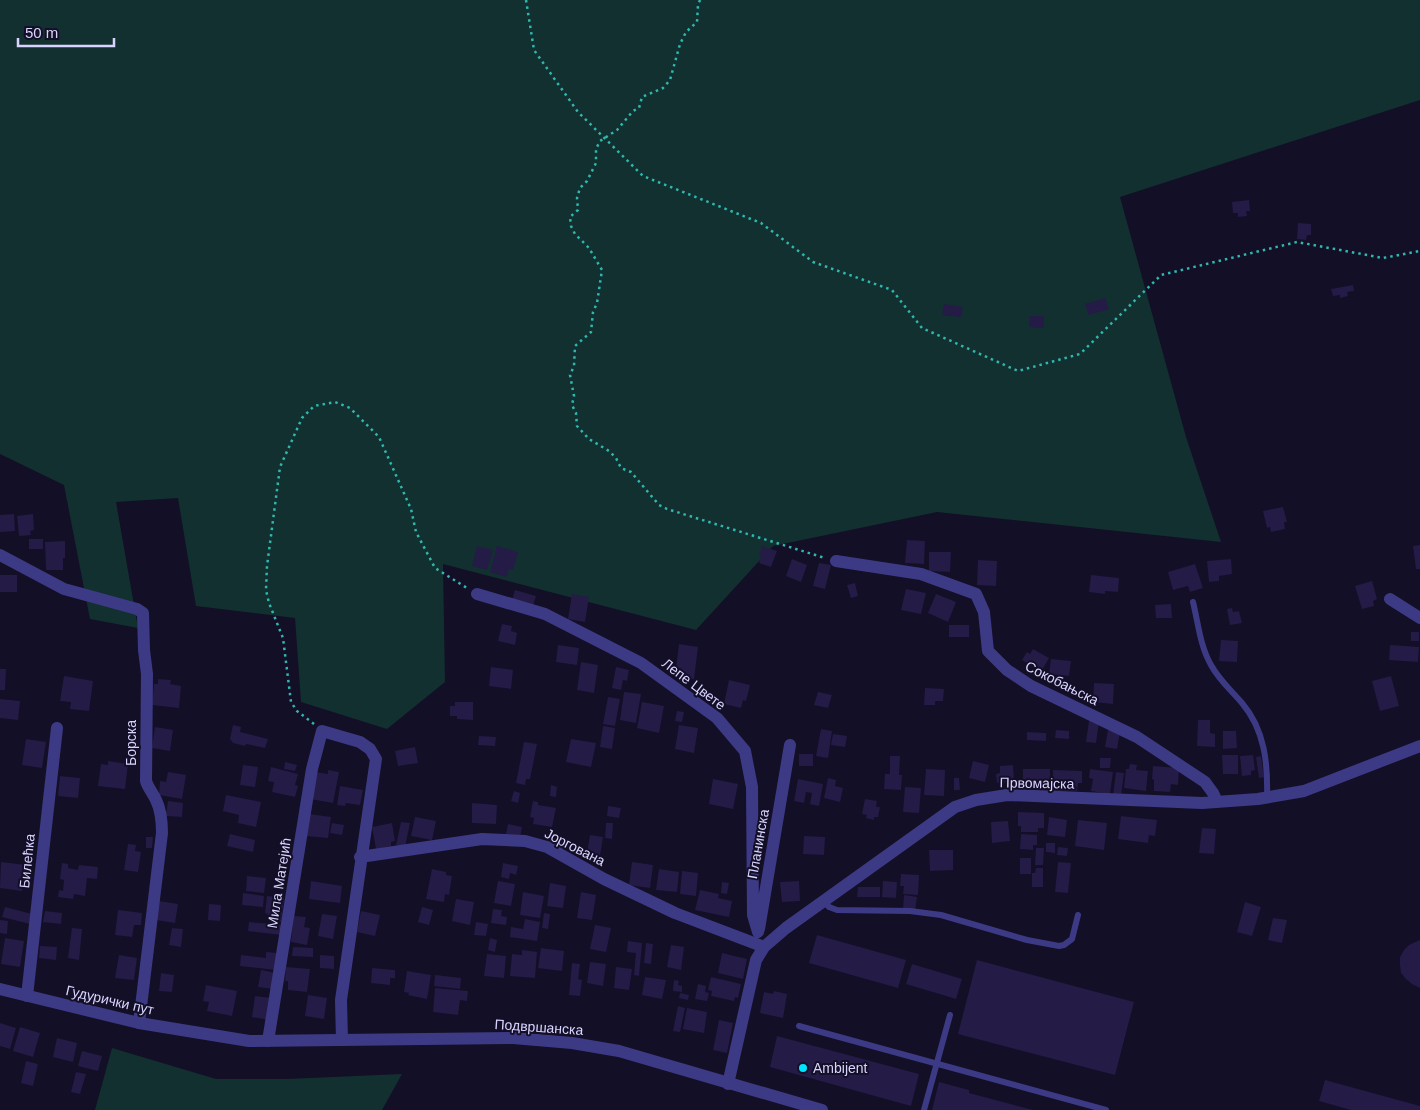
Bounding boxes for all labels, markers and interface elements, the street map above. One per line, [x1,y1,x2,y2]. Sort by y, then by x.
scale bar [18,15,114,47]
text: 50 m [25,24,58,41]
street label: Лепе Цвете [659,655,729,713]
street label: Сокобањска [1023,658,1101,708]
street label: Борска [123,720,139,766]
street label: Првомајска [1000,774,1075,792]
street label: Планинска [744,808,772,880]
street label: Јоргована [542,825,608,869]
street label: Билећка [16,833,38,889]
street label: Мила Матејић [264,837,294,929]
street label: Гудурички пут [64,982,156,1018]
street label: Подвршанска [494,1016,584,1038]
place label: Ambijent [813,1060,868,1076]
marker: Ambijent [797,1062,809,1074]

